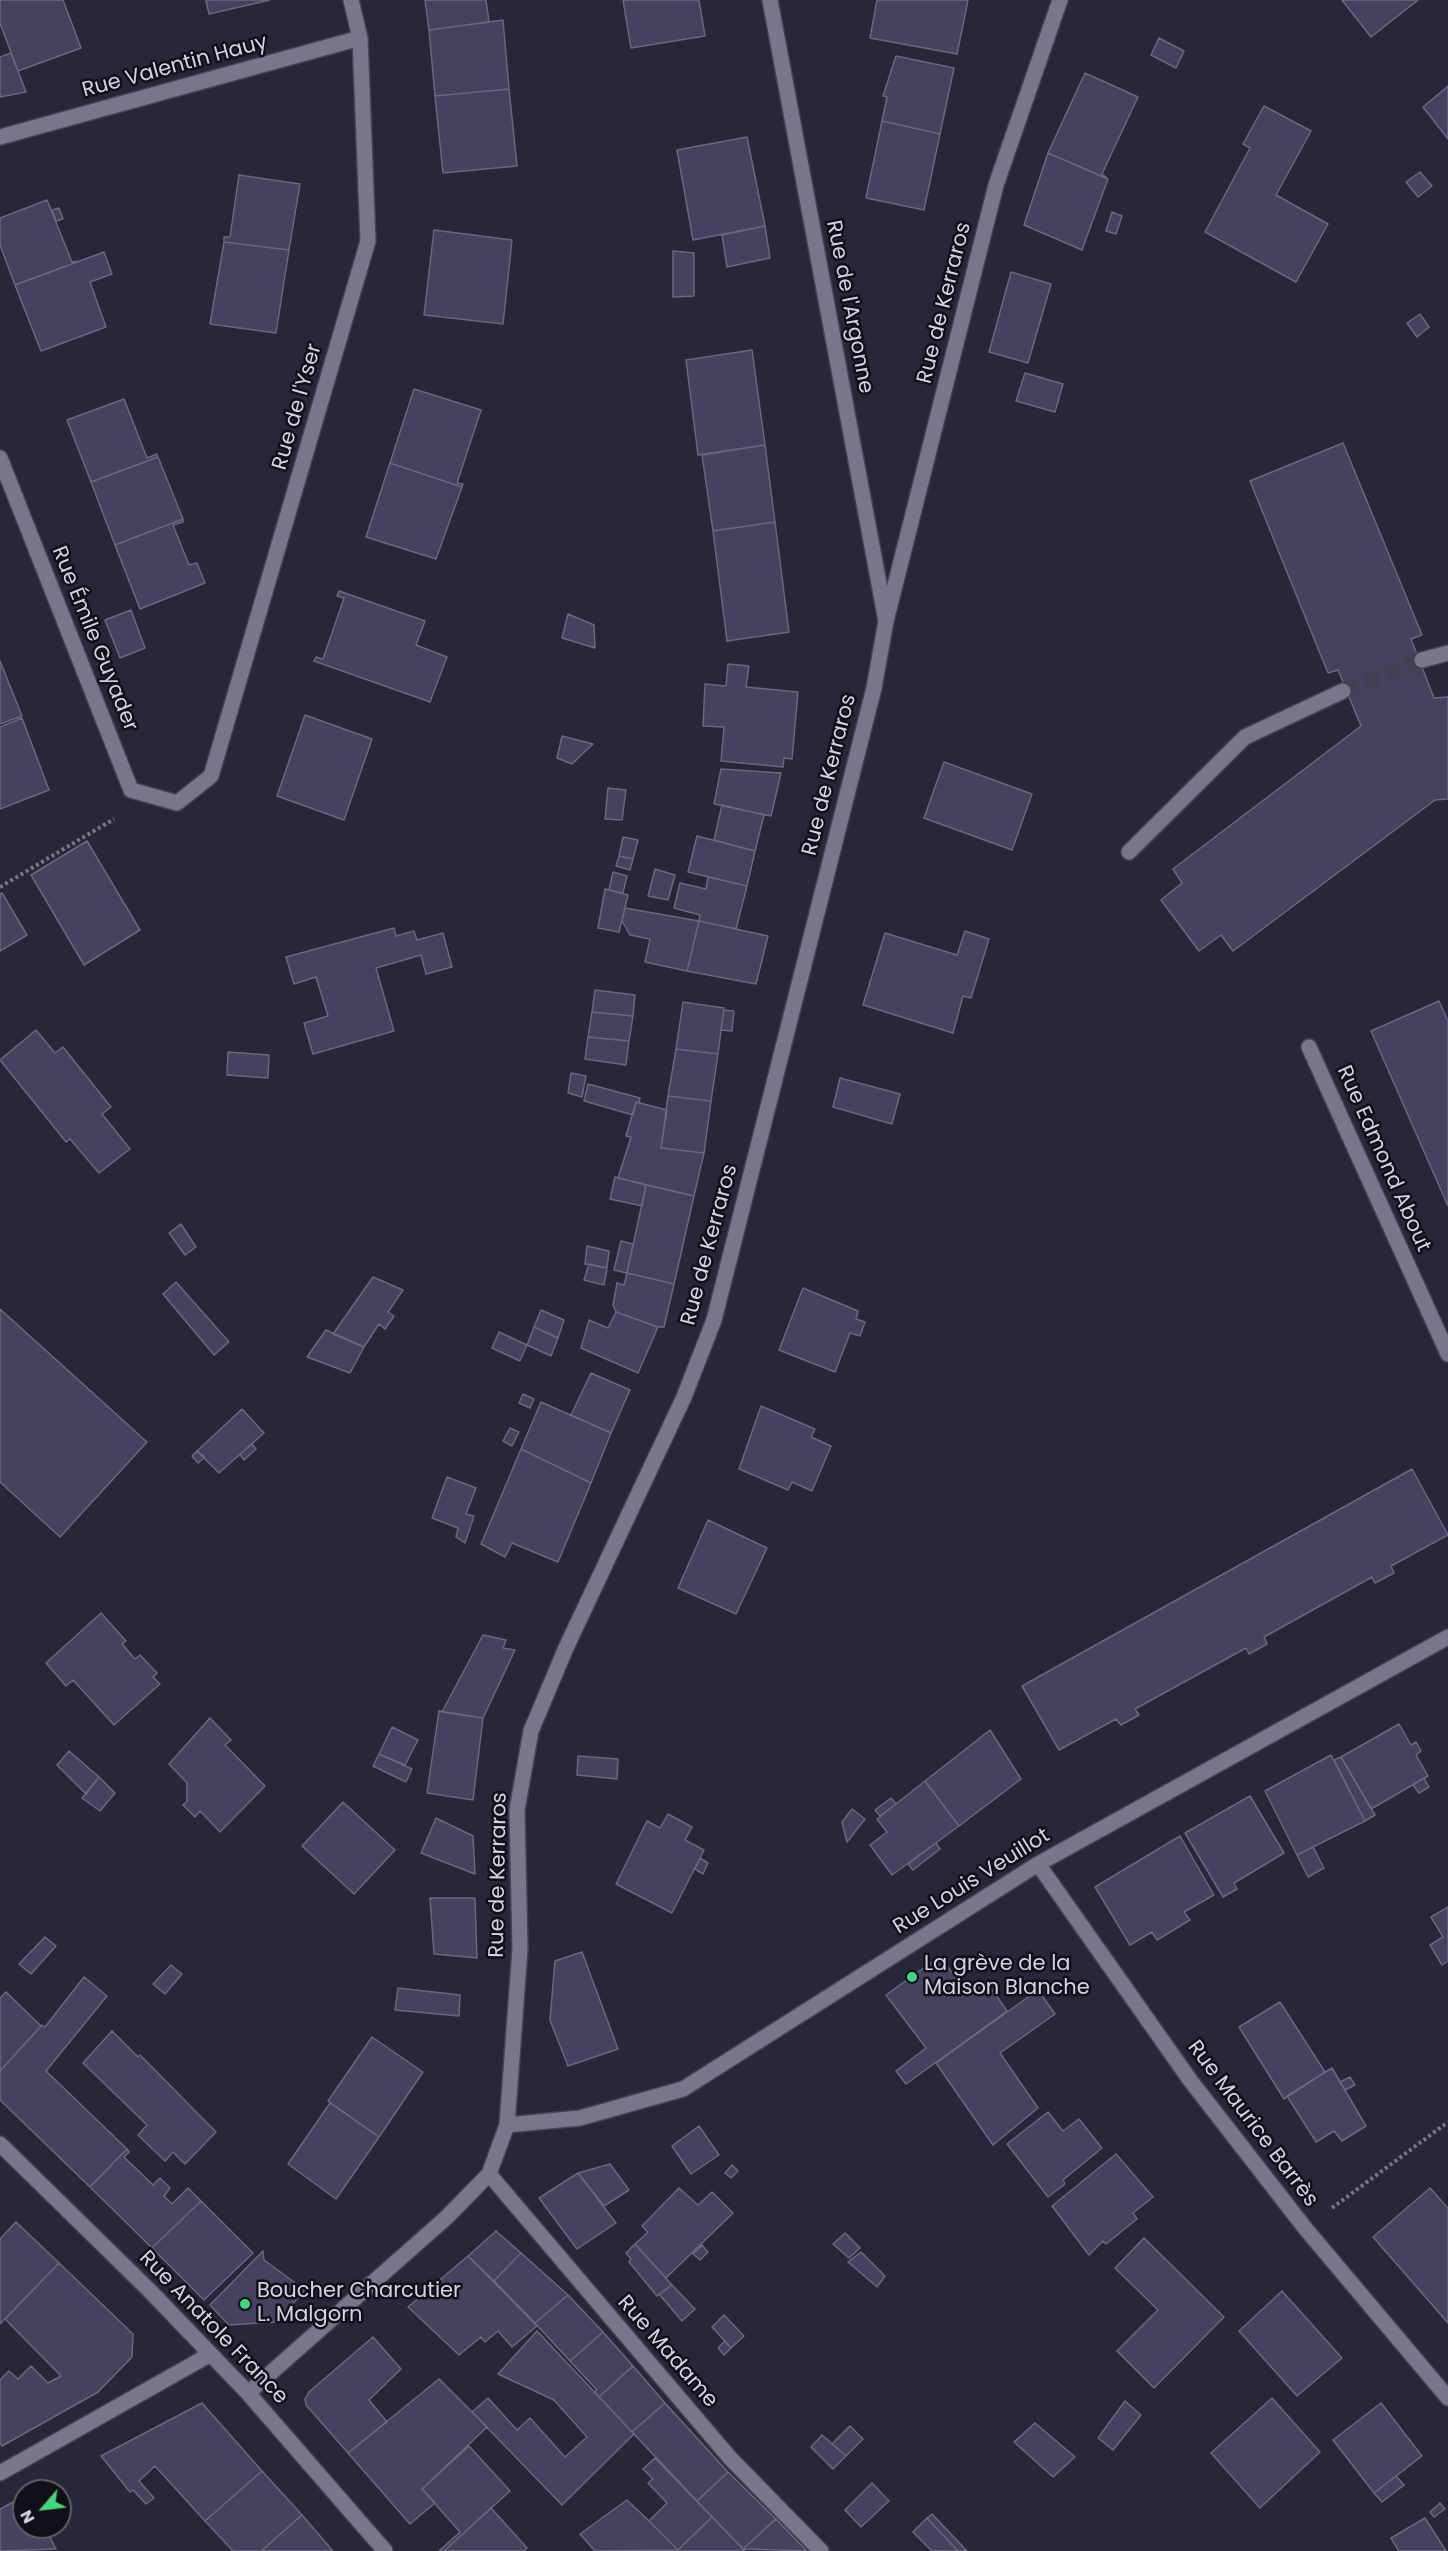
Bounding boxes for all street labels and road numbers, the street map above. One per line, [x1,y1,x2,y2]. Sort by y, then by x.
street label: Rue Valentin Hauy [80,30,270,104]
street label: Rue de l'Argonne [820,218,878,396]
street label: Rue de Kerraros [913,220,977,386]
street label: Rue de l'Yser [268,341,328,473]
street label: Rue Émile Guyader [45,543,143,735]
street label: Rue de Kerraros [798,692,862,858]
street label: Rue Edmond About [1331,1062,1435,1256]
street label: Rue de Kerraros [676,1162,744,1328]
street label: Rue de Kerraros [485,1792,513,1958]
street label: Rue Louis Veuillot [889,1824,1055,1940]
street label: Rue Maurice Barrès [1181,2036,1323,2212]
street label: Rue Anatole France [133,2246,293,2410]
street label: Rue Madame [612,2291,722,2413]

